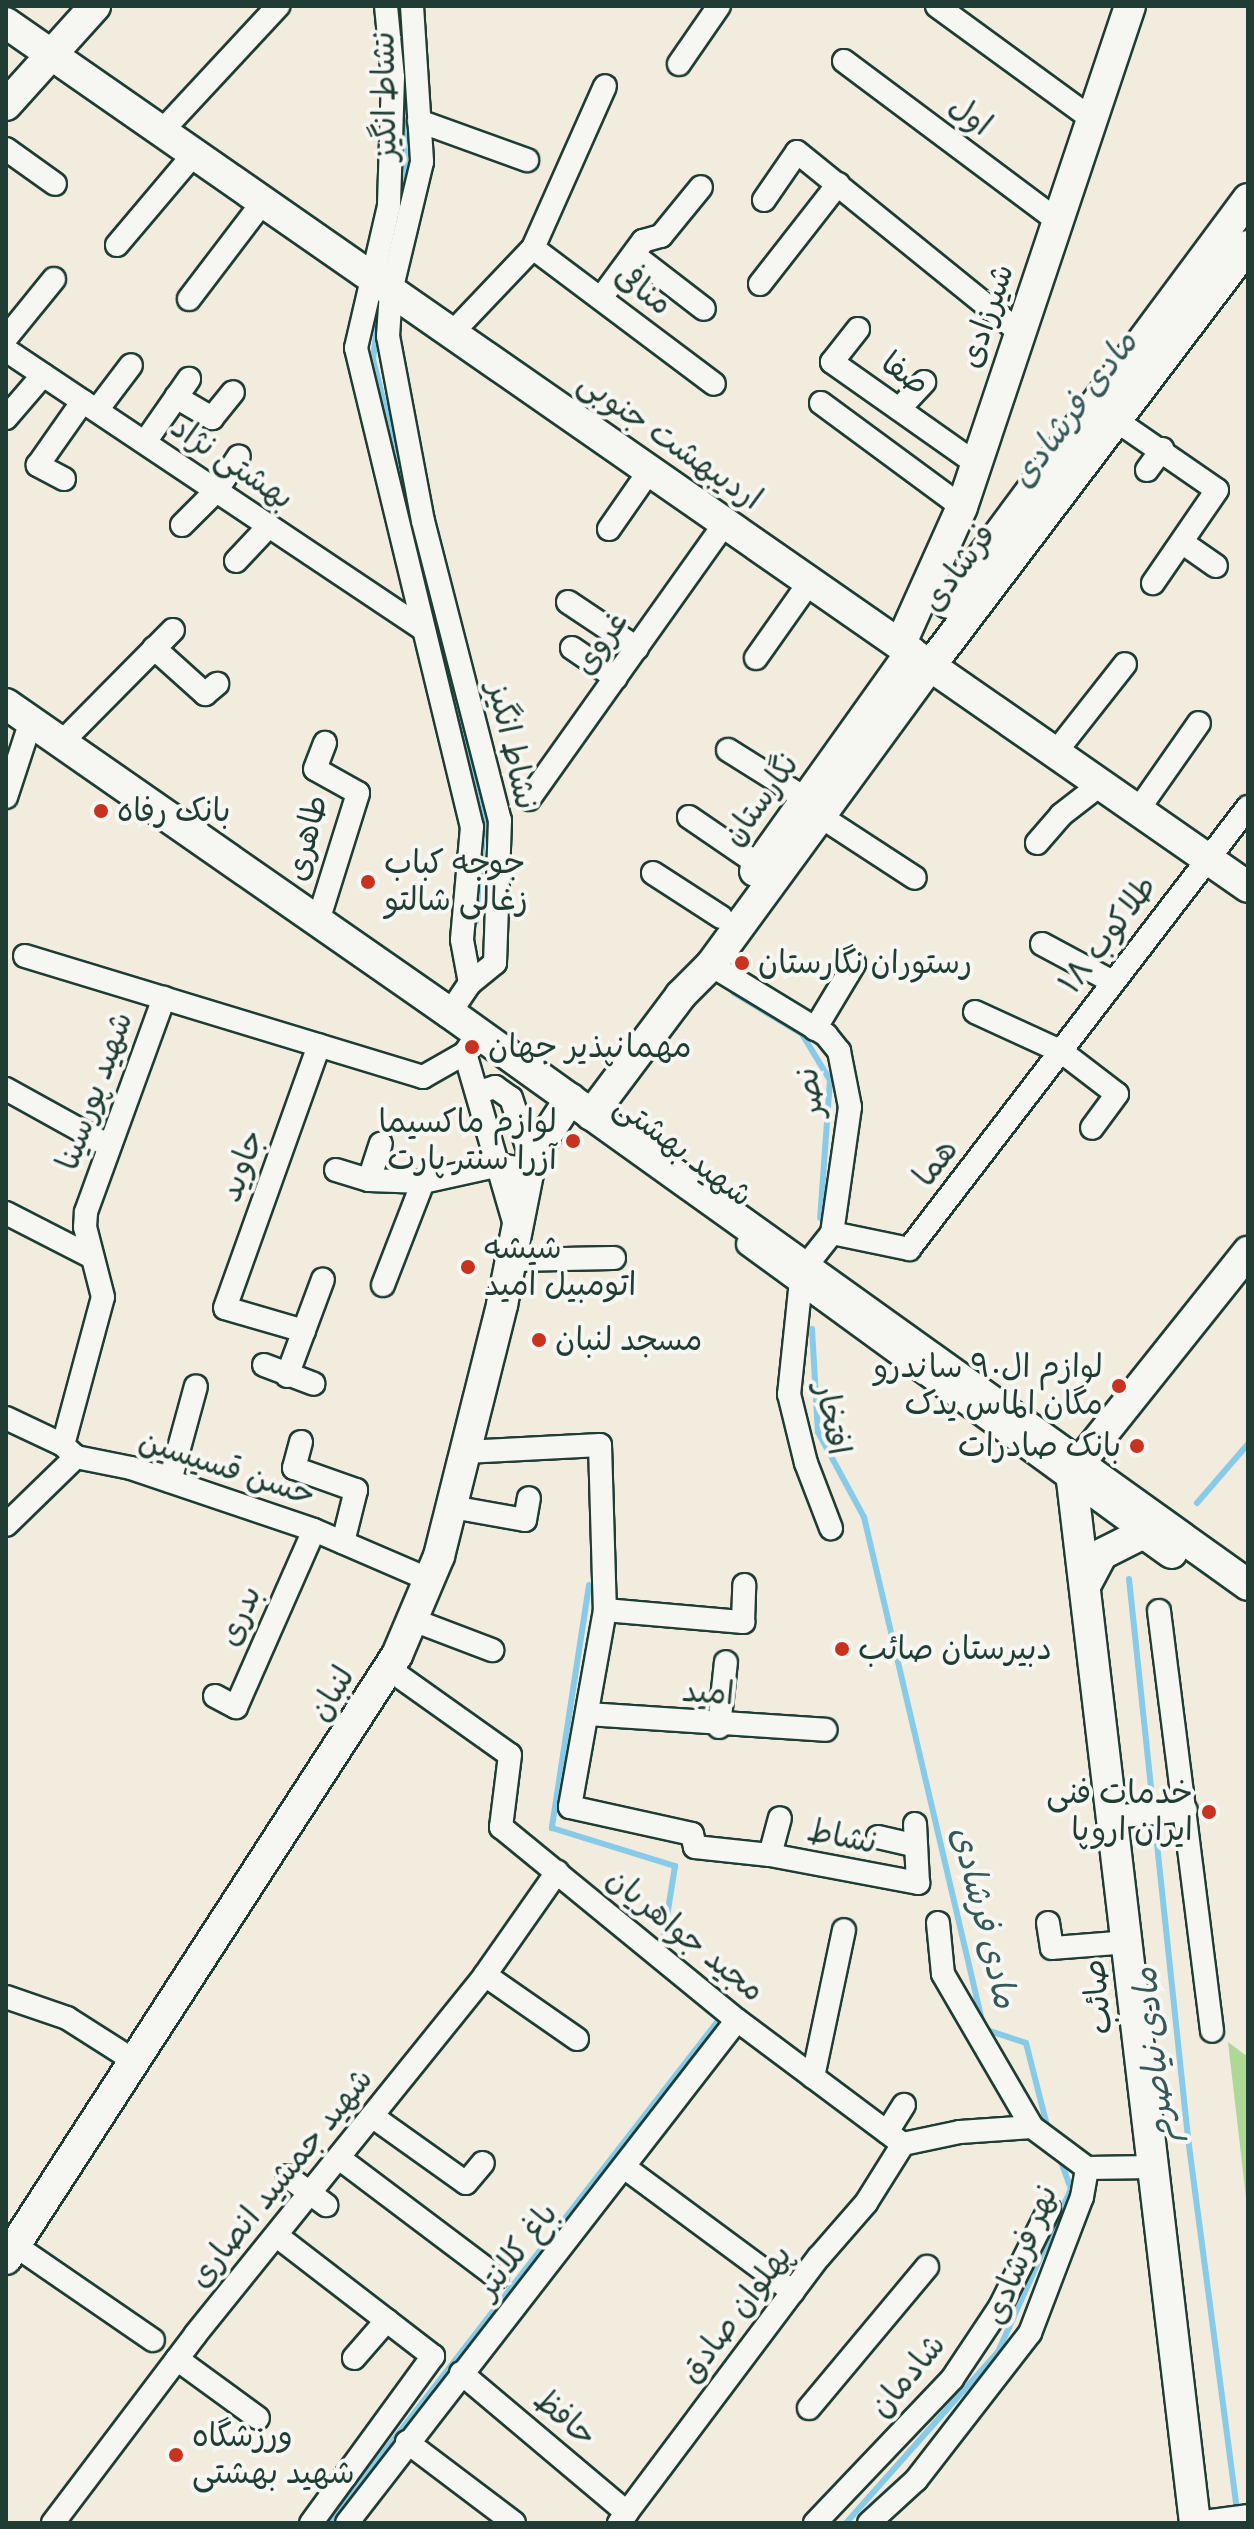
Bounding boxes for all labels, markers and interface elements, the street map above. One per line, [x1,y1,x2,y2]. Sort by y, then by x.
street label: نشاط انگیز [365,31,405,161]
street label: اول [941,87,999,145]
street label: منافی [607,256,679,324]
street label: شیرزادی [951,259,1023,373]
water label: مادی فرشادی [1001,323,1145,495]
street label: صفا [874,344,936,404]
street label: اردیبهشت جنوبی [571,363,769,519]
street label: بهشتی نژاد [163,408,301,518]
street label: فرشادی [914,517,1004,619]
street label: غروی [565,603,637,683]
street label: نشاط انگیز [479,679,545,813]
street label: نگارستان [715,746,807,854]
street label: طاهری [278,791,336,885]
place label: بانک رفاه [117,792,230,830]
marker: بانک رفاه [92,802,110,820]
place label: جوجه کباب زغالی شالتو [384,845,528,920]
street label: طلاکوب ۱۸ [1051,868,1165,1002]
marker: جوجه کباب زغالی شالتو [359,873,377,891]
place label: رستوران نگارستان [758,944,972,982]
marker: رستوران نگارستان [733,954,751,972]
street label: شهید پورسینا [49,1007,141,1175]
place label: مهمانپذیر جهان [488,1028,692,1066]
marker: مهمانپذیر جهان [463,1038,481,1056]
street label: نصر [788,1065,832,1121]
street label: شهید بهشتی [606,1087,760,1215]
place label: لوازم ماکسیما آزرا سنتر پارت [378,1104,557,1179]
street label: جاوید [211,1125,273,1207]
marker: لوازم ماکسیما آزرا سنتر پارت [564,1132,582,1150]
street label: هما [906,1132,966,1194]
place label: شیشه اتومبیل امید [484,1230,636,1305]
marker: شیشه اتومبیل امید [459,1258,477,1276]
place label: مسجد لنبان [555,1321,702,1359]
marker: مسجد لنبان [530,1331,548,1349]
place label: لوازم ال۹۰ ساندرو مگان الماس یدک [873,1349,1103,1424]
marker: لوازم ال۹۰ ساندرو مگان الماس یدک [1110,1377,1128,1395]
street label: افتخار [806,1380,858,1458]
street label: حسن قسیسین [134,1421,320,1515]
place label: بانک صادرات [958,1427,1121,1465]
marker: بانک صادرات [1128,1437,1146,1455]
street label: بدری [210,1580,270,1652]
place label: دبیرستان صائب [858,1630,1052,1668]
marker: دبیرستان صائب [833,1640,851,1658]
street label: لنبان [301,1660,363,1728]
street label: امید [681,1672,735,1714]
place label: خدمات فنی ایران اروپا [1046,1775,1193,1850]
marker: خدمات فنی ایران اروپا [1200,1803,1218,1821]
street label: نشاط [804,1811,880,1863]
water label: مادی فرشادی [943,1822,1027,2012]
street label: مجید جواهریان [598,1860,772,2010]
street label: صائب [1075,1957,1121,2037]
water label: مادی نیاصرم [1124,1966,1182,2144]
street label: شهید جمشید انصاری [181,2060,381,2296]
street label: نهر فرشادی [976,2180,1066,2330]
street label: باغ کلانتر [468,2196,566,2306]
street label: پهلوان صادق [672,2237,800,2391]
street label: شادمان [862,2326,954,2426]
street label: حافظ [526,2381,604,2455]
place label: ورزشگاه شهید بهشتی [192,2418,355,2493]
marker: ورزشگاه شهید بهشتی [167,2446,185,2464]

